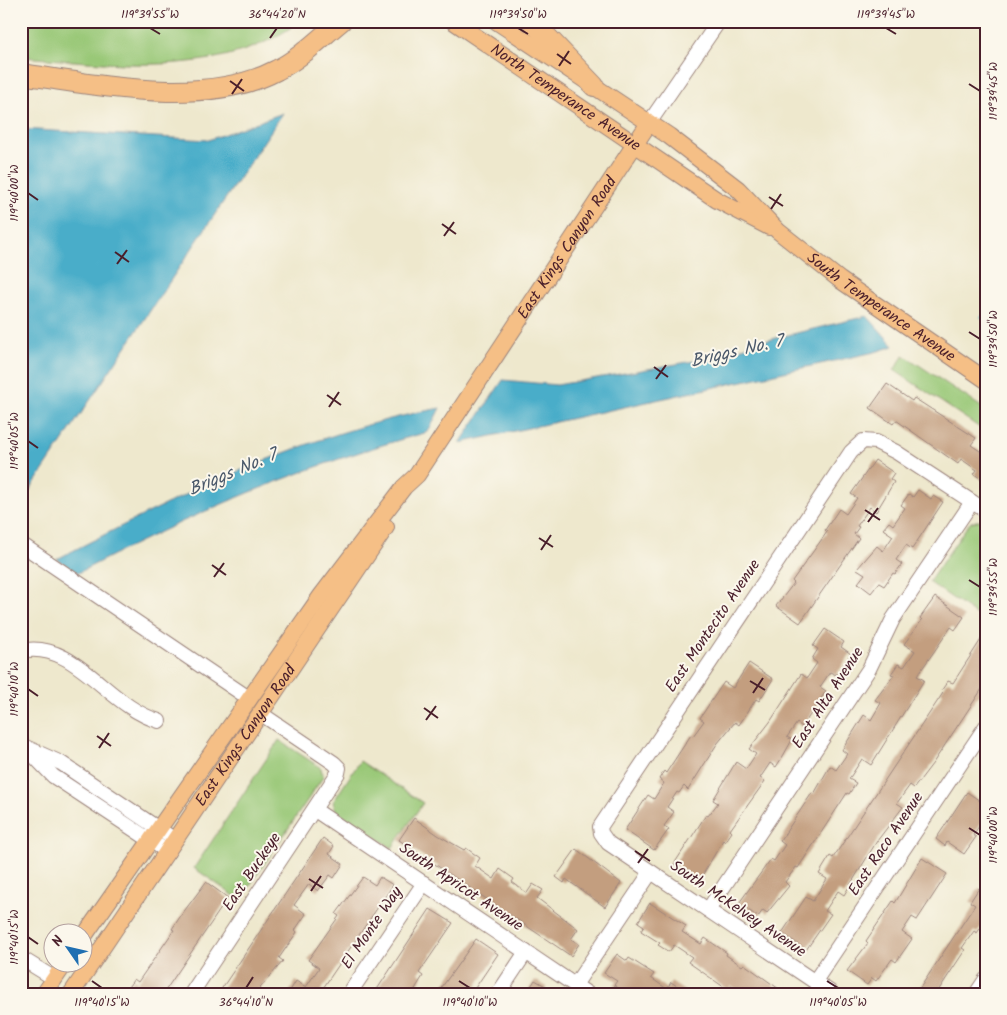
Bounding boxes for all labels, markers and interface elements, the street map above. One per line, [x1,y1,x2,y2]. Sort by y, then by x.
text: 119°39'55"W [121,5,179,24]
text: 36°44'20"N [248,5,306,24]
text: 119°39'50"W [489,5,547,24]
text: 119°39'45"W [857,5,915,24]
street label: North Temperance Avenue [485,37,646,157]
text: 119°39'45"W [984,62,1003,120]
text: 119°40'00"W [5,164,24,222]
street label: East Kings Canyon Road [511,170,624,324]
street label: South Temperance Avenue [801,246,961,368]
text: 119°39'50"W [984,310,1003,368]
water label: Briggs No. 7 [688,326,790,377]
text: 119°40'05"W [5,412,24,470]
water label: Briggs No. 7 [184,440,285,505]
street label: East Montecito Avenue [659,554,767,698]
text: 119°39'55"W [984,558,1003,616]
street label: East Alta Avenue [786,642,870,754]
street label: East Kings Canyon Road [189,658,303,811]
text: 119°40'10"W [5,662,24,716]
street label: East Raco Avenue [842,787,930,901]
text: 119°40'00"W [984,806,1003,864]
street label: East Buckeye [216,827,288,917]
street label: South Apricot Avenue [394,836,528,938]
street label: South McKelvey Avenue [665,854,811,964]
street label: El Monte Way [335,881,409,975]
text: 119°40'15"W [5,909,24,965]
north arrow [42,922,92,972]
text: N [46,931,70,951]
text: 119°40'15"W [74,993,130,1012]
text: 36°44'10"N [219,993,273,1012]
text: 119°40'10"W [443,993,497,1012]
text: 119°40'05"W [809,993,867,1012]

